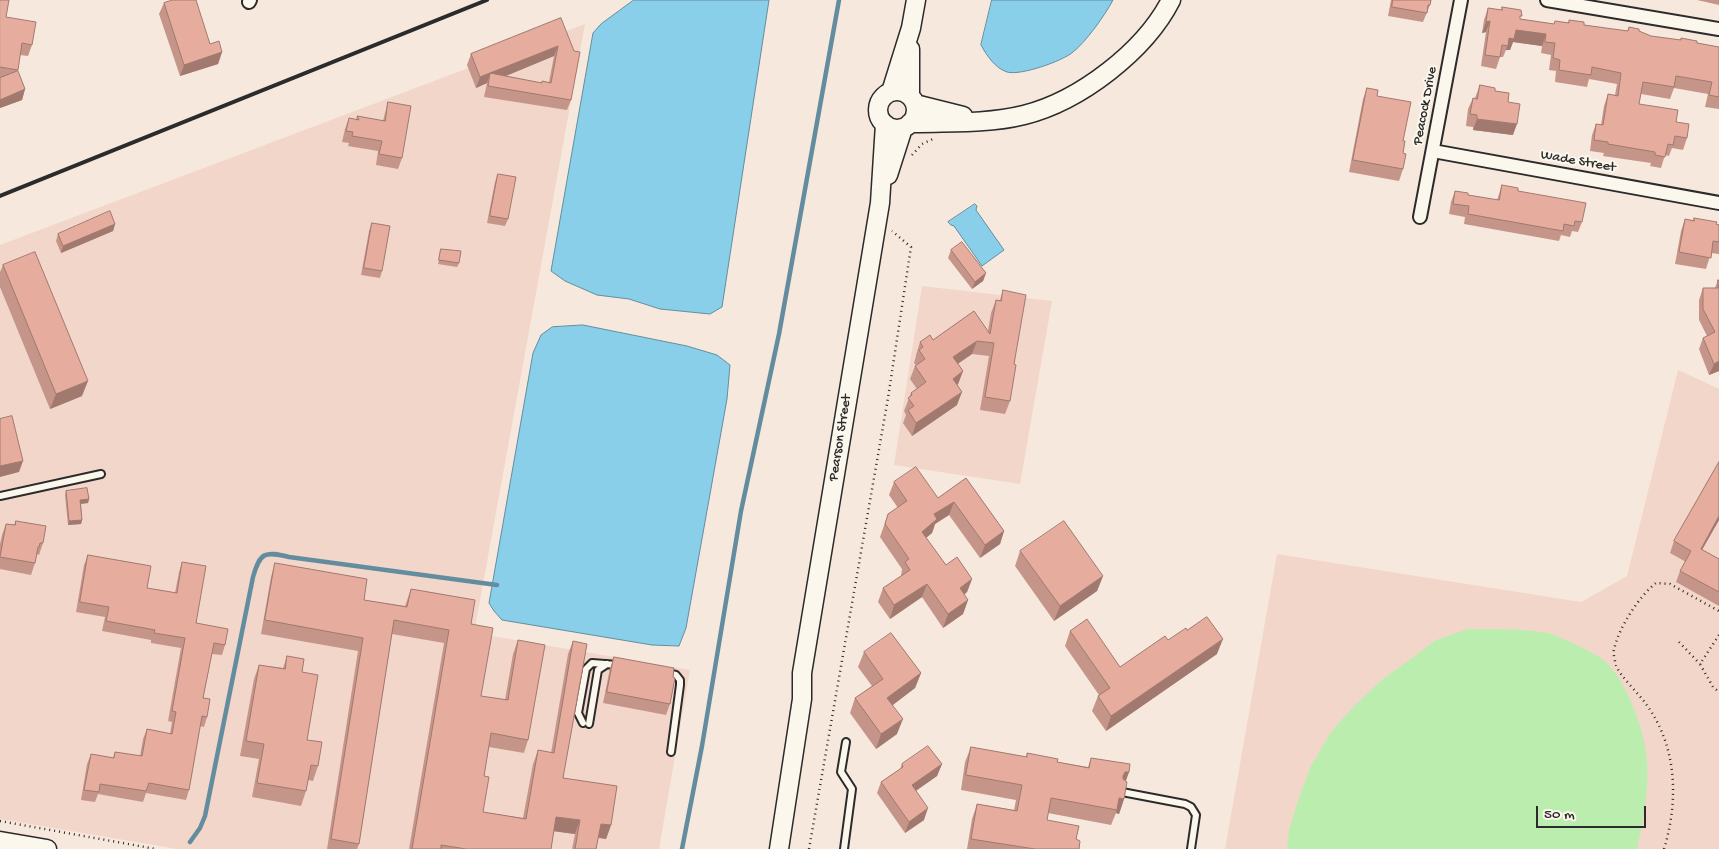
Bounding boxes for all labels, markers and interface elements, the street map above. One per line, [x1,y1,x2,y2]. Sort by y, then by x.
street label: Peacock Drive [1410,65,1442,147]
street label: Wade Street [1539,147,1617,177]
street label: Pearson Street [826,394,856,482]
scale bar [1539,796,1649,828]
text: 50 m [1544,806,1575,824]

